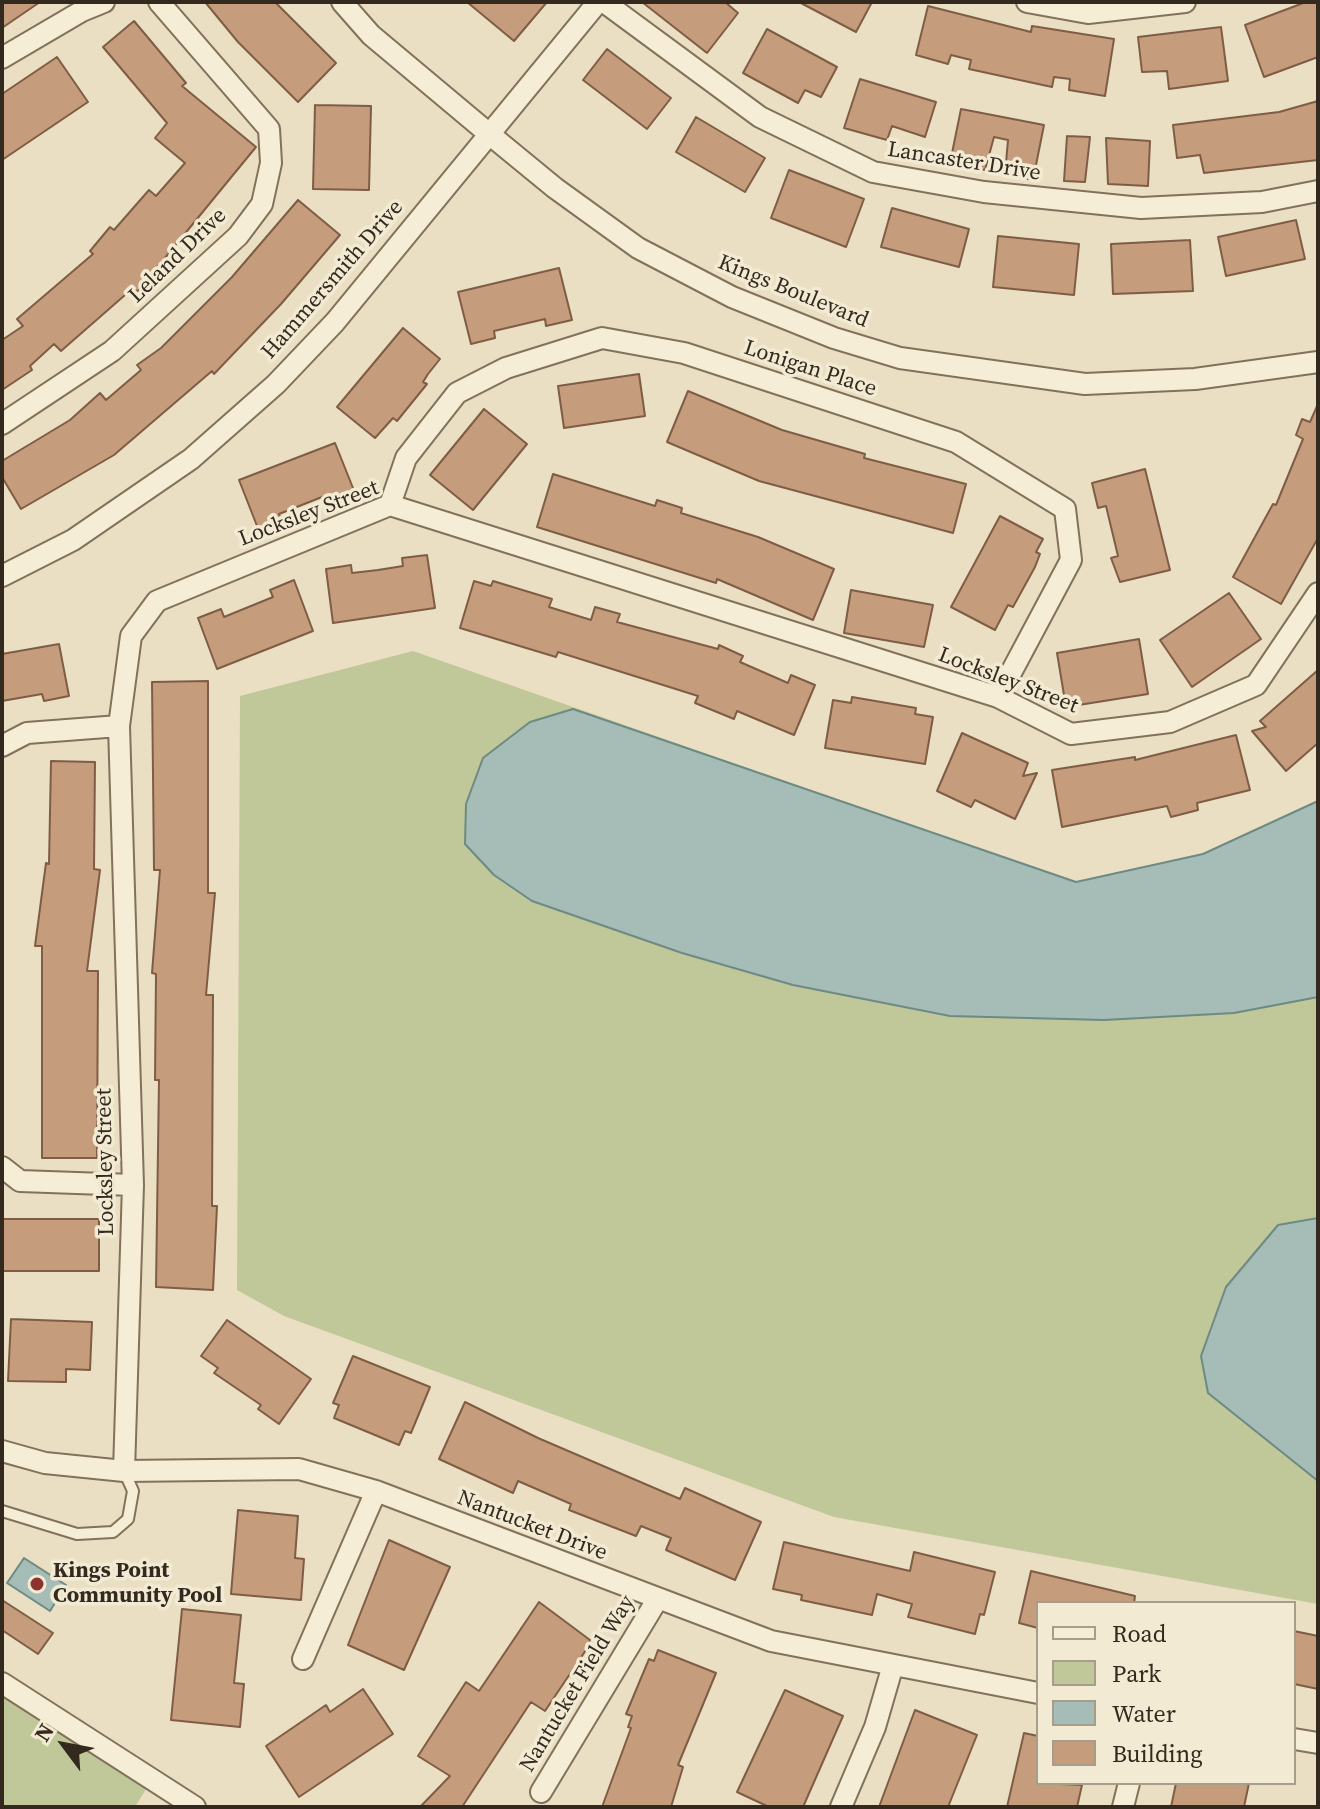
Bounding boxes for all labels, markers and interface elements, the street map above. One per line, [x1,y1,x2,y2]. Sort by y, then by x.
street label: Lancaster Drive [885,137,1043,187]
street label: Hammersmith Drive [257,195,409,365]
street label: Leland Drive [124,203,232,309]
street label: Kings Boulevard [714,250,872,334]
street label: Lonigan Place [740,335,880,403]
street label: Locksley Street [235,475,383,553]
street label: Locksley Street [934,642,1082,720]
street label: Locksley Street [92,1088,120,1236]
street label: Nantucket Drive [453,1485,611,1567]
place label: Kings Point Community Pool [53,1558,222,1610]
marker: Kings Point Community Pool [28,1575,46,1593]
street label: Nantucket Field Way [515,1591,641,1777]
legend [1036,1601,1296,1785]
text: Road [1112,1617,1166,1650]
text: Park [1112,1657,1161,1690]
text: Water [1112,1697,1176,1730]
north arrow [24,1705,104,1785]
text: N [27,1718,61,1747]
text: Building [1112,1737,1203,1770]

